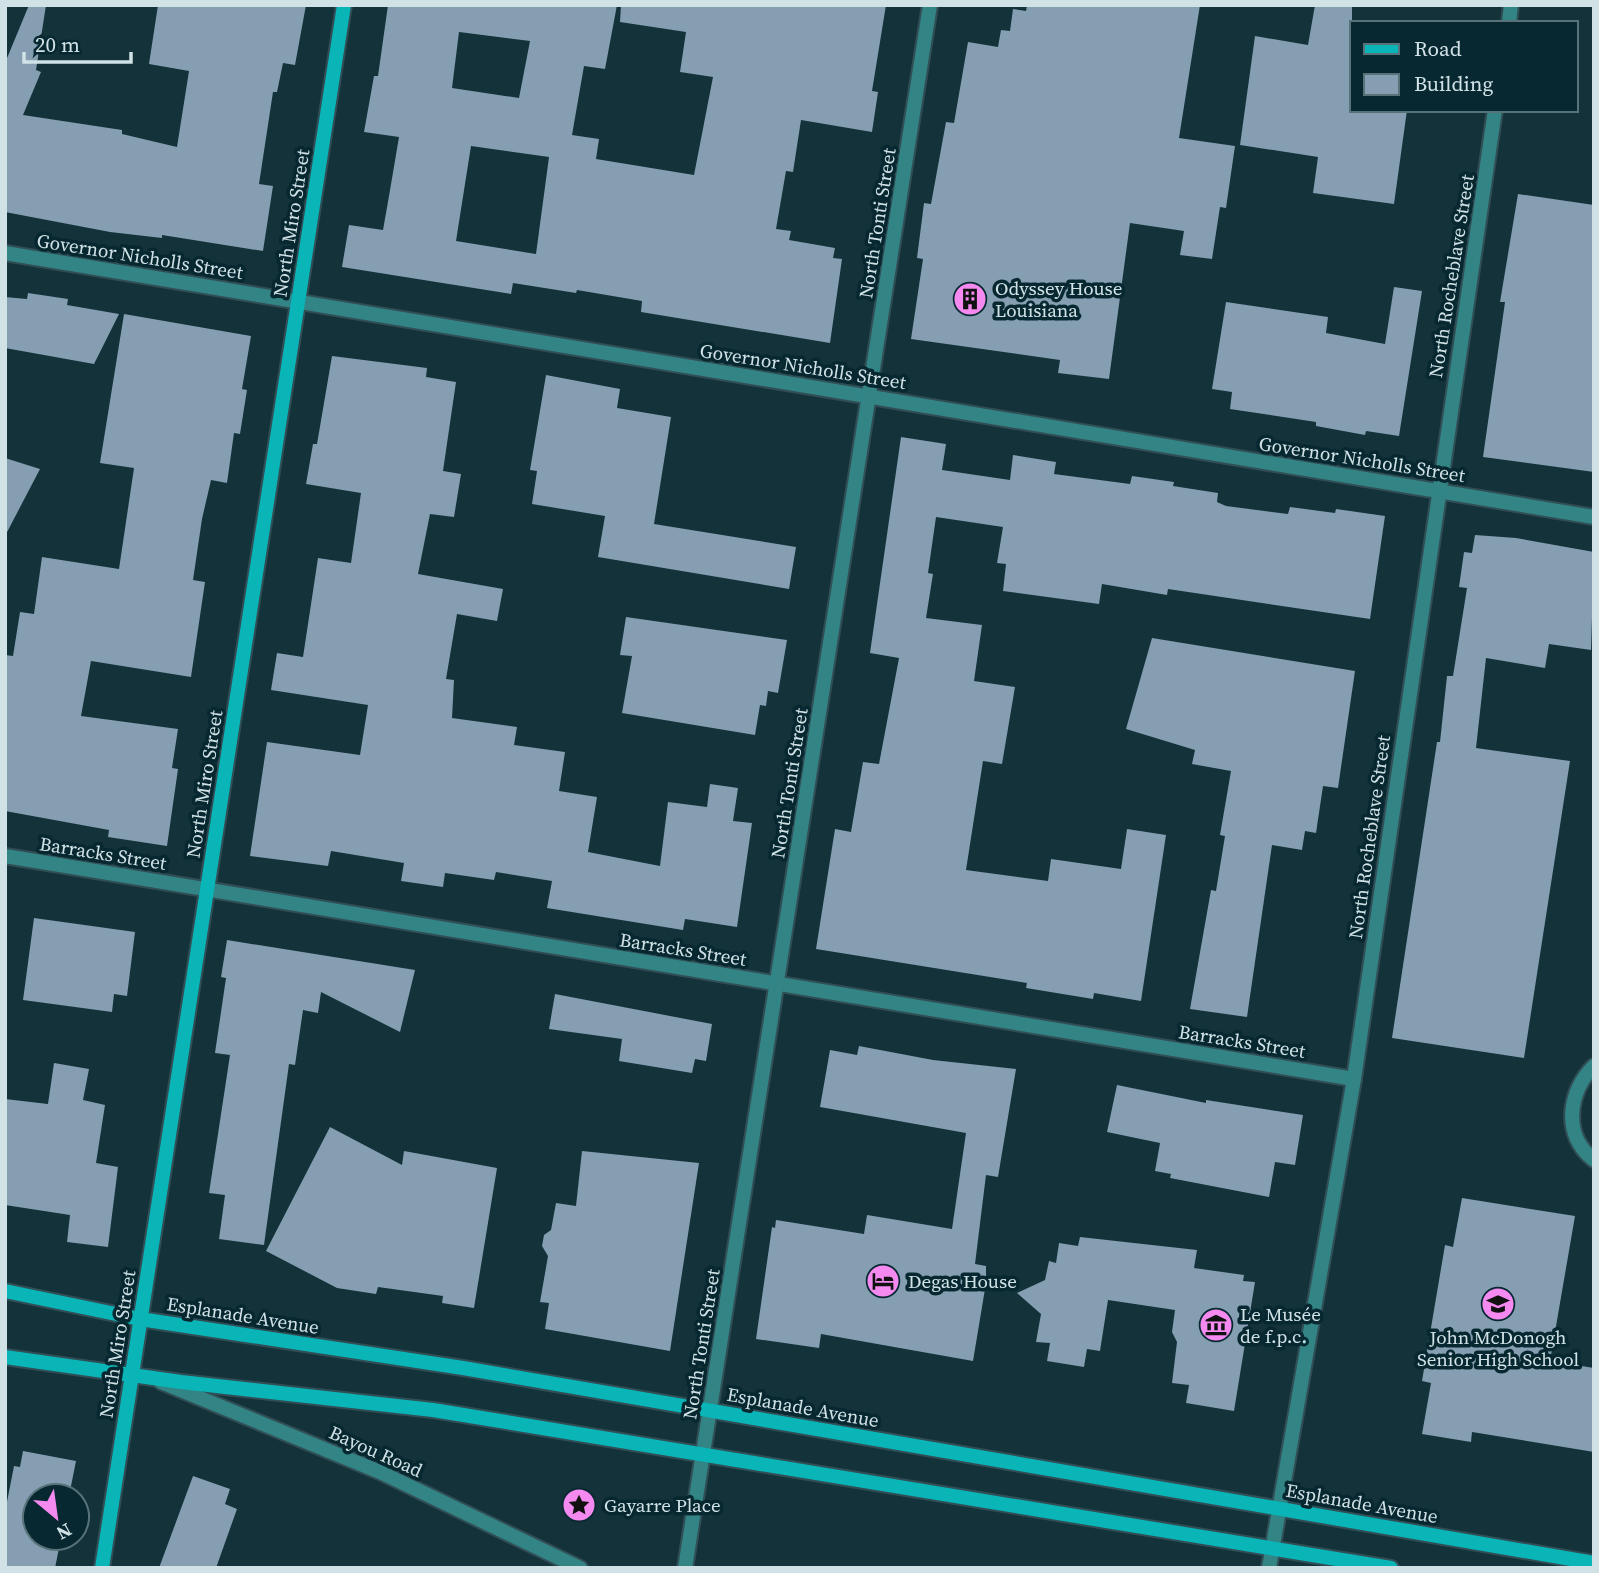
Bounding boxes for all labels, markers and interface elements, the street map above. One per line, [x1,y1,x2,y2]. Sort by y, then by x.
scale bar [24,21,131,65]
legend [1350,21,1578,112]
text: 20 m [35,30,80,59]
text: Road [1414,34,1462,63]
text: Building [1414,69,1493,98]
street label: North Tonti Street [852,145,902,300]
street label: North Miro Street [266,146,316,299]
street label: North Rocheblave Street [1422,172,1480,379]
street label: Governor Nicholls Street [35,227,246,285]
place label: Odyssey House Louisiana [995,275,1123,323]
building icon: Odyssey House Louisiana [951,280,989,318]
street label: Governor Nicholls Street [698,337,909,395]
street label: Governor Nicholls Street [1257,430,1468,488]
street label: North Tonti Street [764,705,814,860]
street label: North Miro Street [179,707,229,860]
street label: North Rocheblave Street [1342,733,1396,940]
street label: Barracks Street [38,830,169,876]
street label: Barracks Street [618,926,749,972]
street label: Barracks Street [1177,1018,1308,1064]
hotel icon: Degas House [864,1262,902,1300]
street label: North Tonti Street [676,1266,726,1421]
street label: North Miro Street [92,1267,142,1420]
place label: Degas House [908,1268,1017,1294]
school or university icon: John McDonogh Senior High School [1479,1285,1517,1323]
street label: Esplanade Avenue [165,1290,321,1340]
place label: Le Musée de f.p.c. [1240,1301,1321,1349]
museum icon: Le Musée de f.p.c. [1197,1306,1235,1344]
place label: John McDonogh Senior High School [1417,1324,1579,1372]
street label: Esplanade Avenue [725,1381,881,1433]
street label: Bayou Road [325,1419,427,1483]
street label: Esplanade Avenue [1284,1477,1440,1529]
north arrow [21,1482,91,1552]
place icon: Gayarre Place [560,1486,598,1524]
place label: Gayarre Place [604,1492,721,1518]
text: N [52,1517,77,1547]

